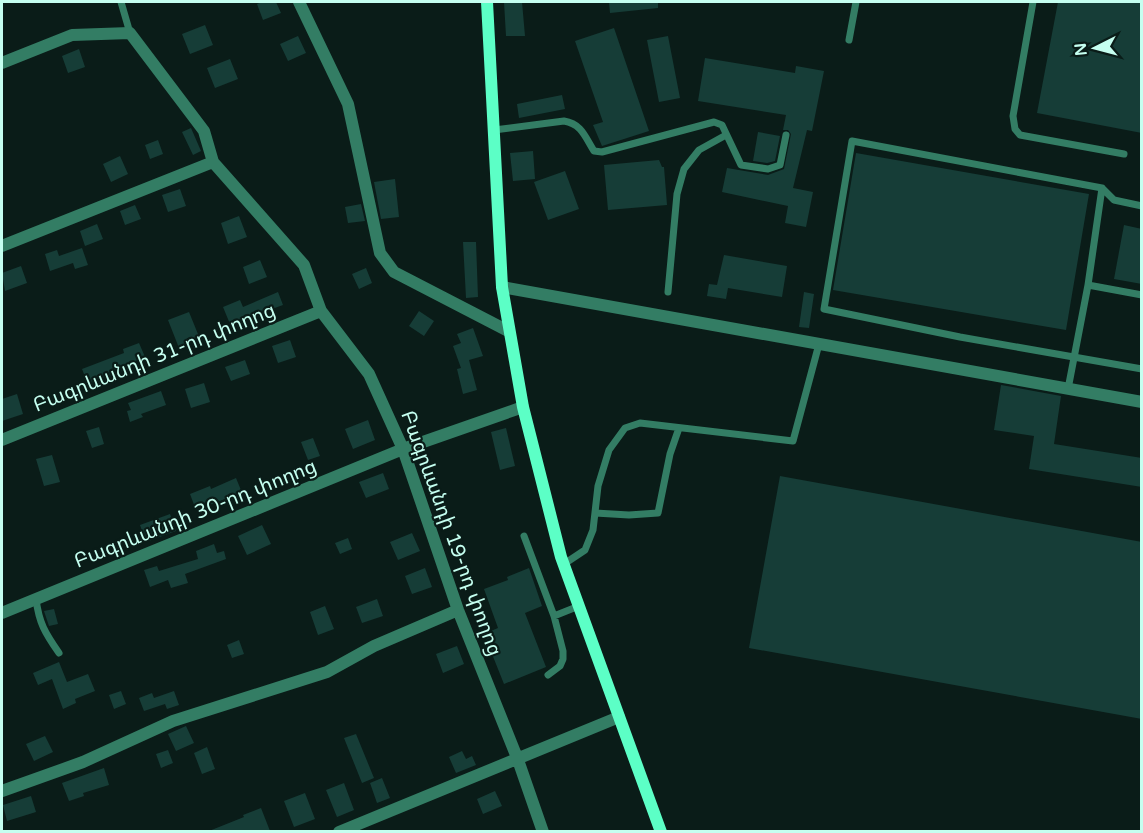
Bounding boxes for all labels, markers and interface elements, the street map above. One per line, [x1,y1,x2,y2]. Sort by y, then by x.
north arrow [1065,18,1125,78]
text: N [1070,42,1092,57]
street label: Բագրևանդի 31-րդ փողոց [30,298,279,418]
street label: Բագրևանդի 19-րդ փողոց [395,407,507,659]
street label: Բագրևանդի 30-րդ փողոց [71,454,320,574]

